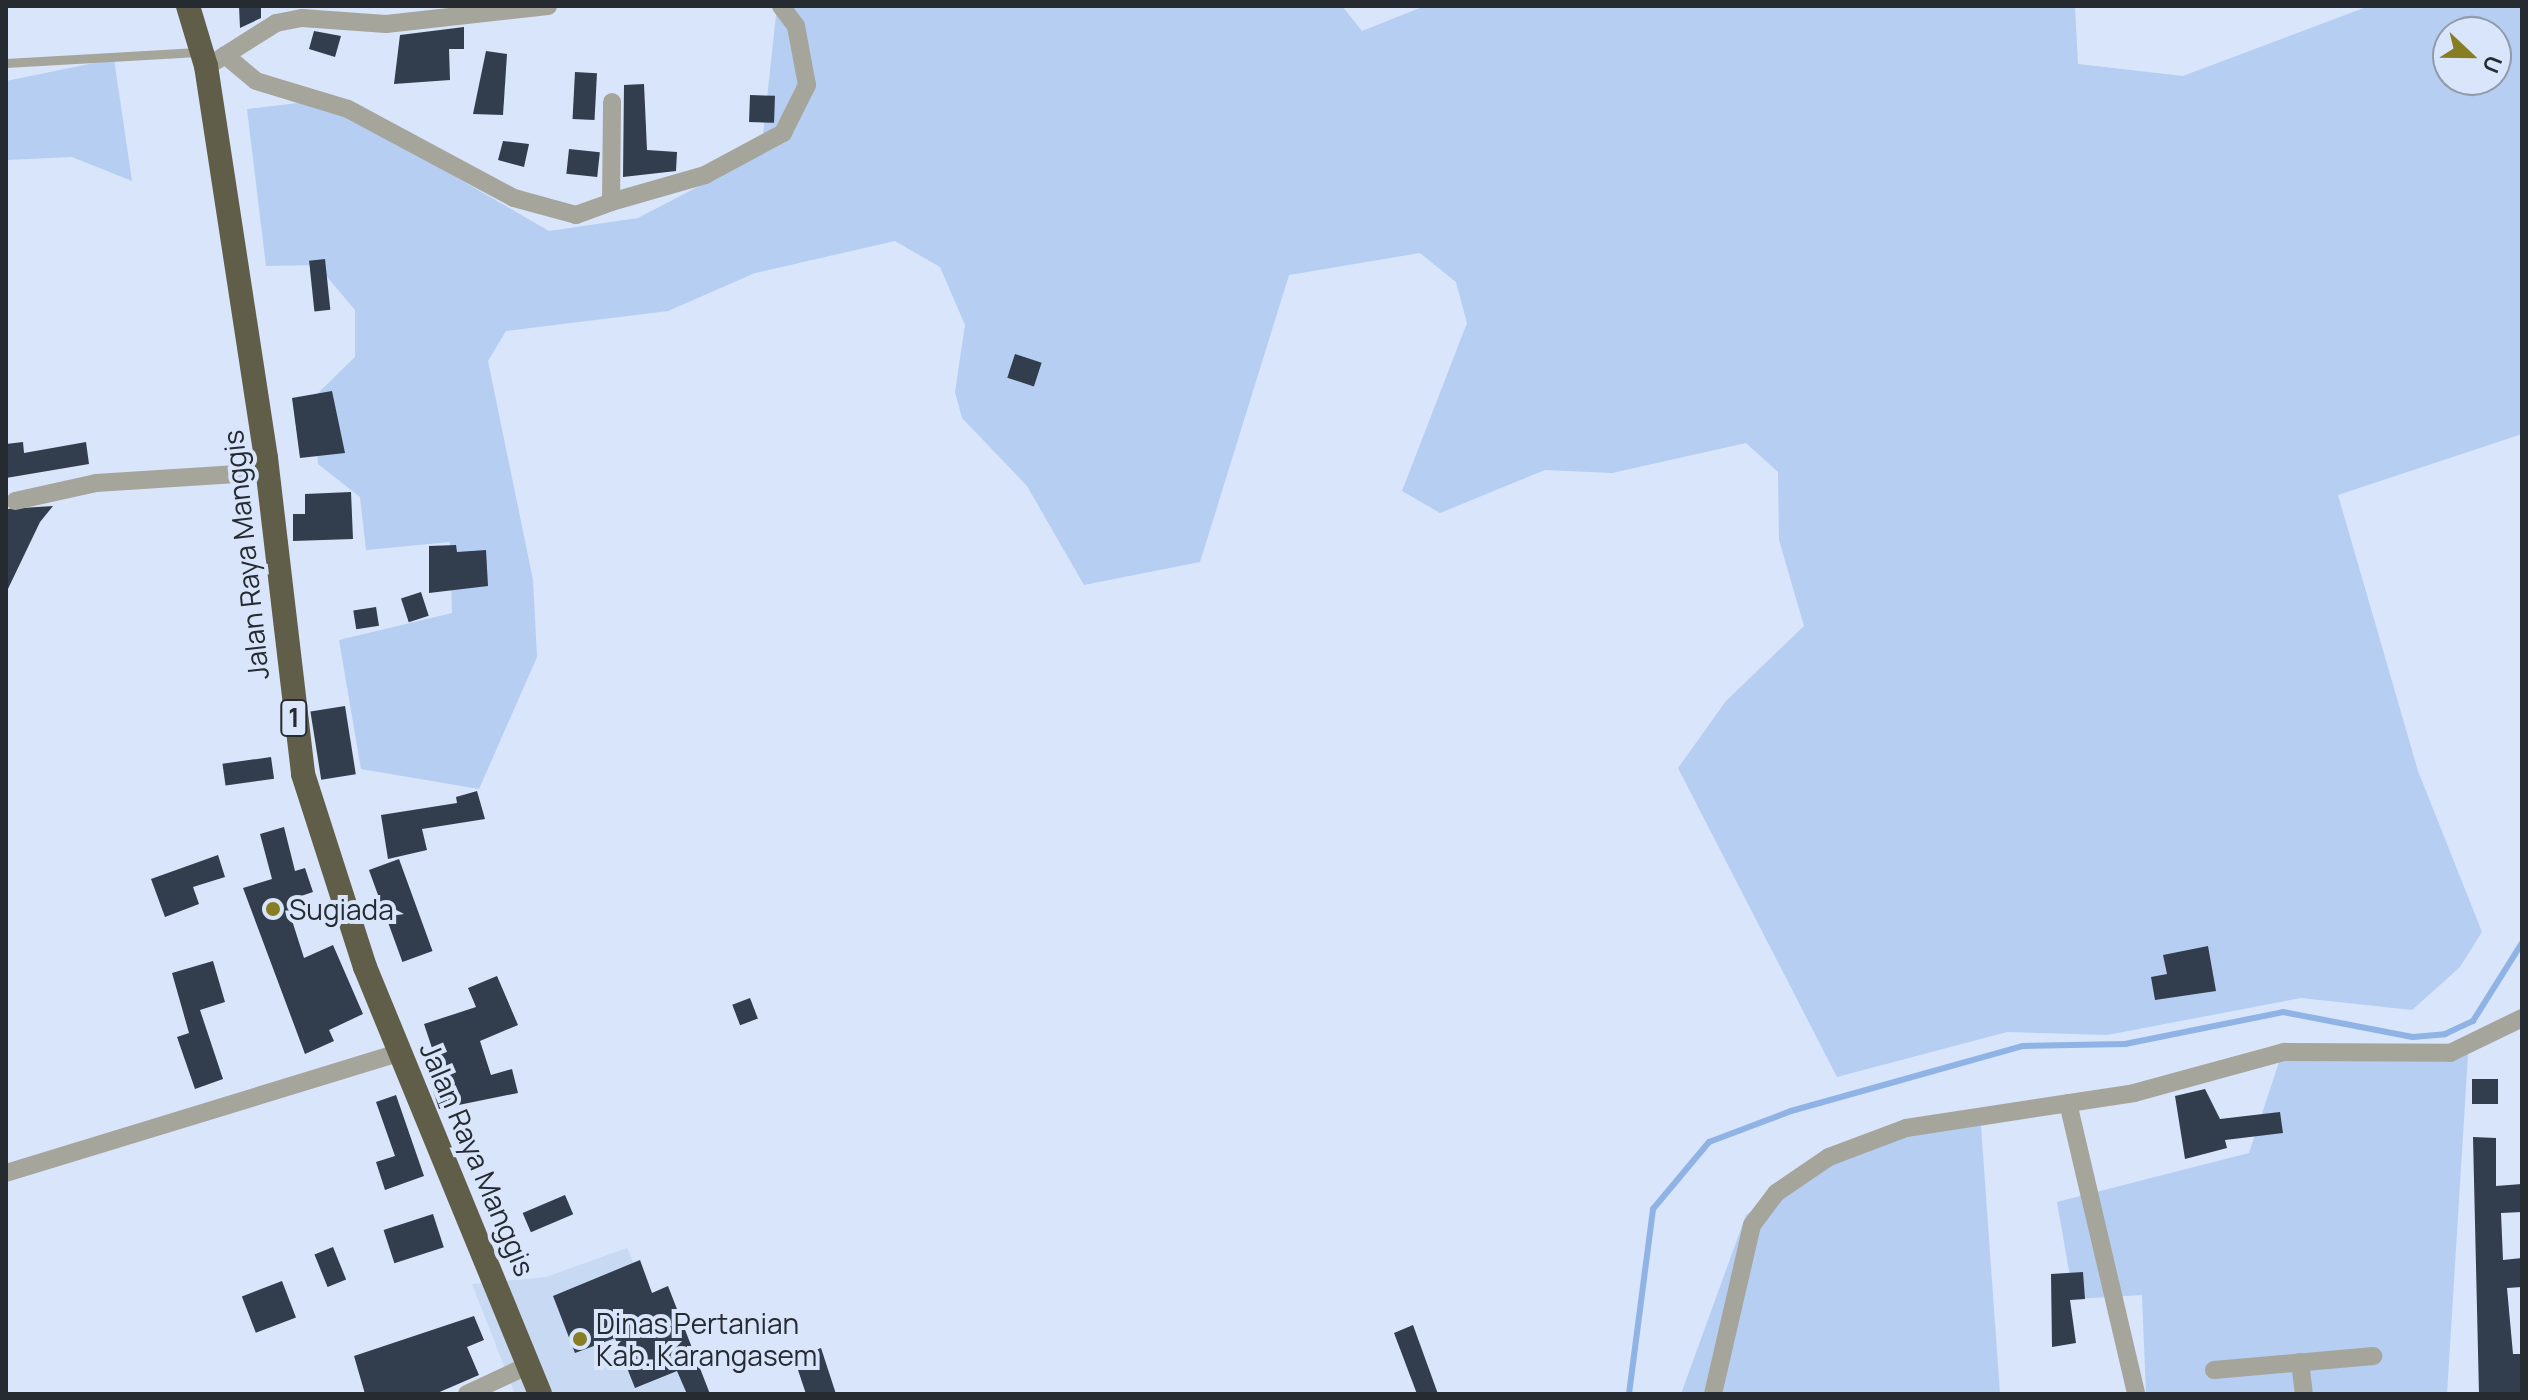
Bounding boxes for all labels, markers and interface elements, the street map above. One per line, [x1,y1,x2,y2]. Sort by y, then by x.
north arrow [2432,16,2512,96]
text: U [2476,51,2509,77]
street label: Jalan Raya Manggis [215,429,275,681]
road number: 1 [280,696,308,740]
place label: Sugiada [289,892,394,926]
marker: Sugiada [264,900,282,918]
street label: Jalan Raya Manggis [414,1037,542,1281]
place label: Dinas Pertanian Kab. Karangasem [596,1306,817,1372]
marker: Dinas Pertanian Kab. Karangasem [571,1330,589,1348]

